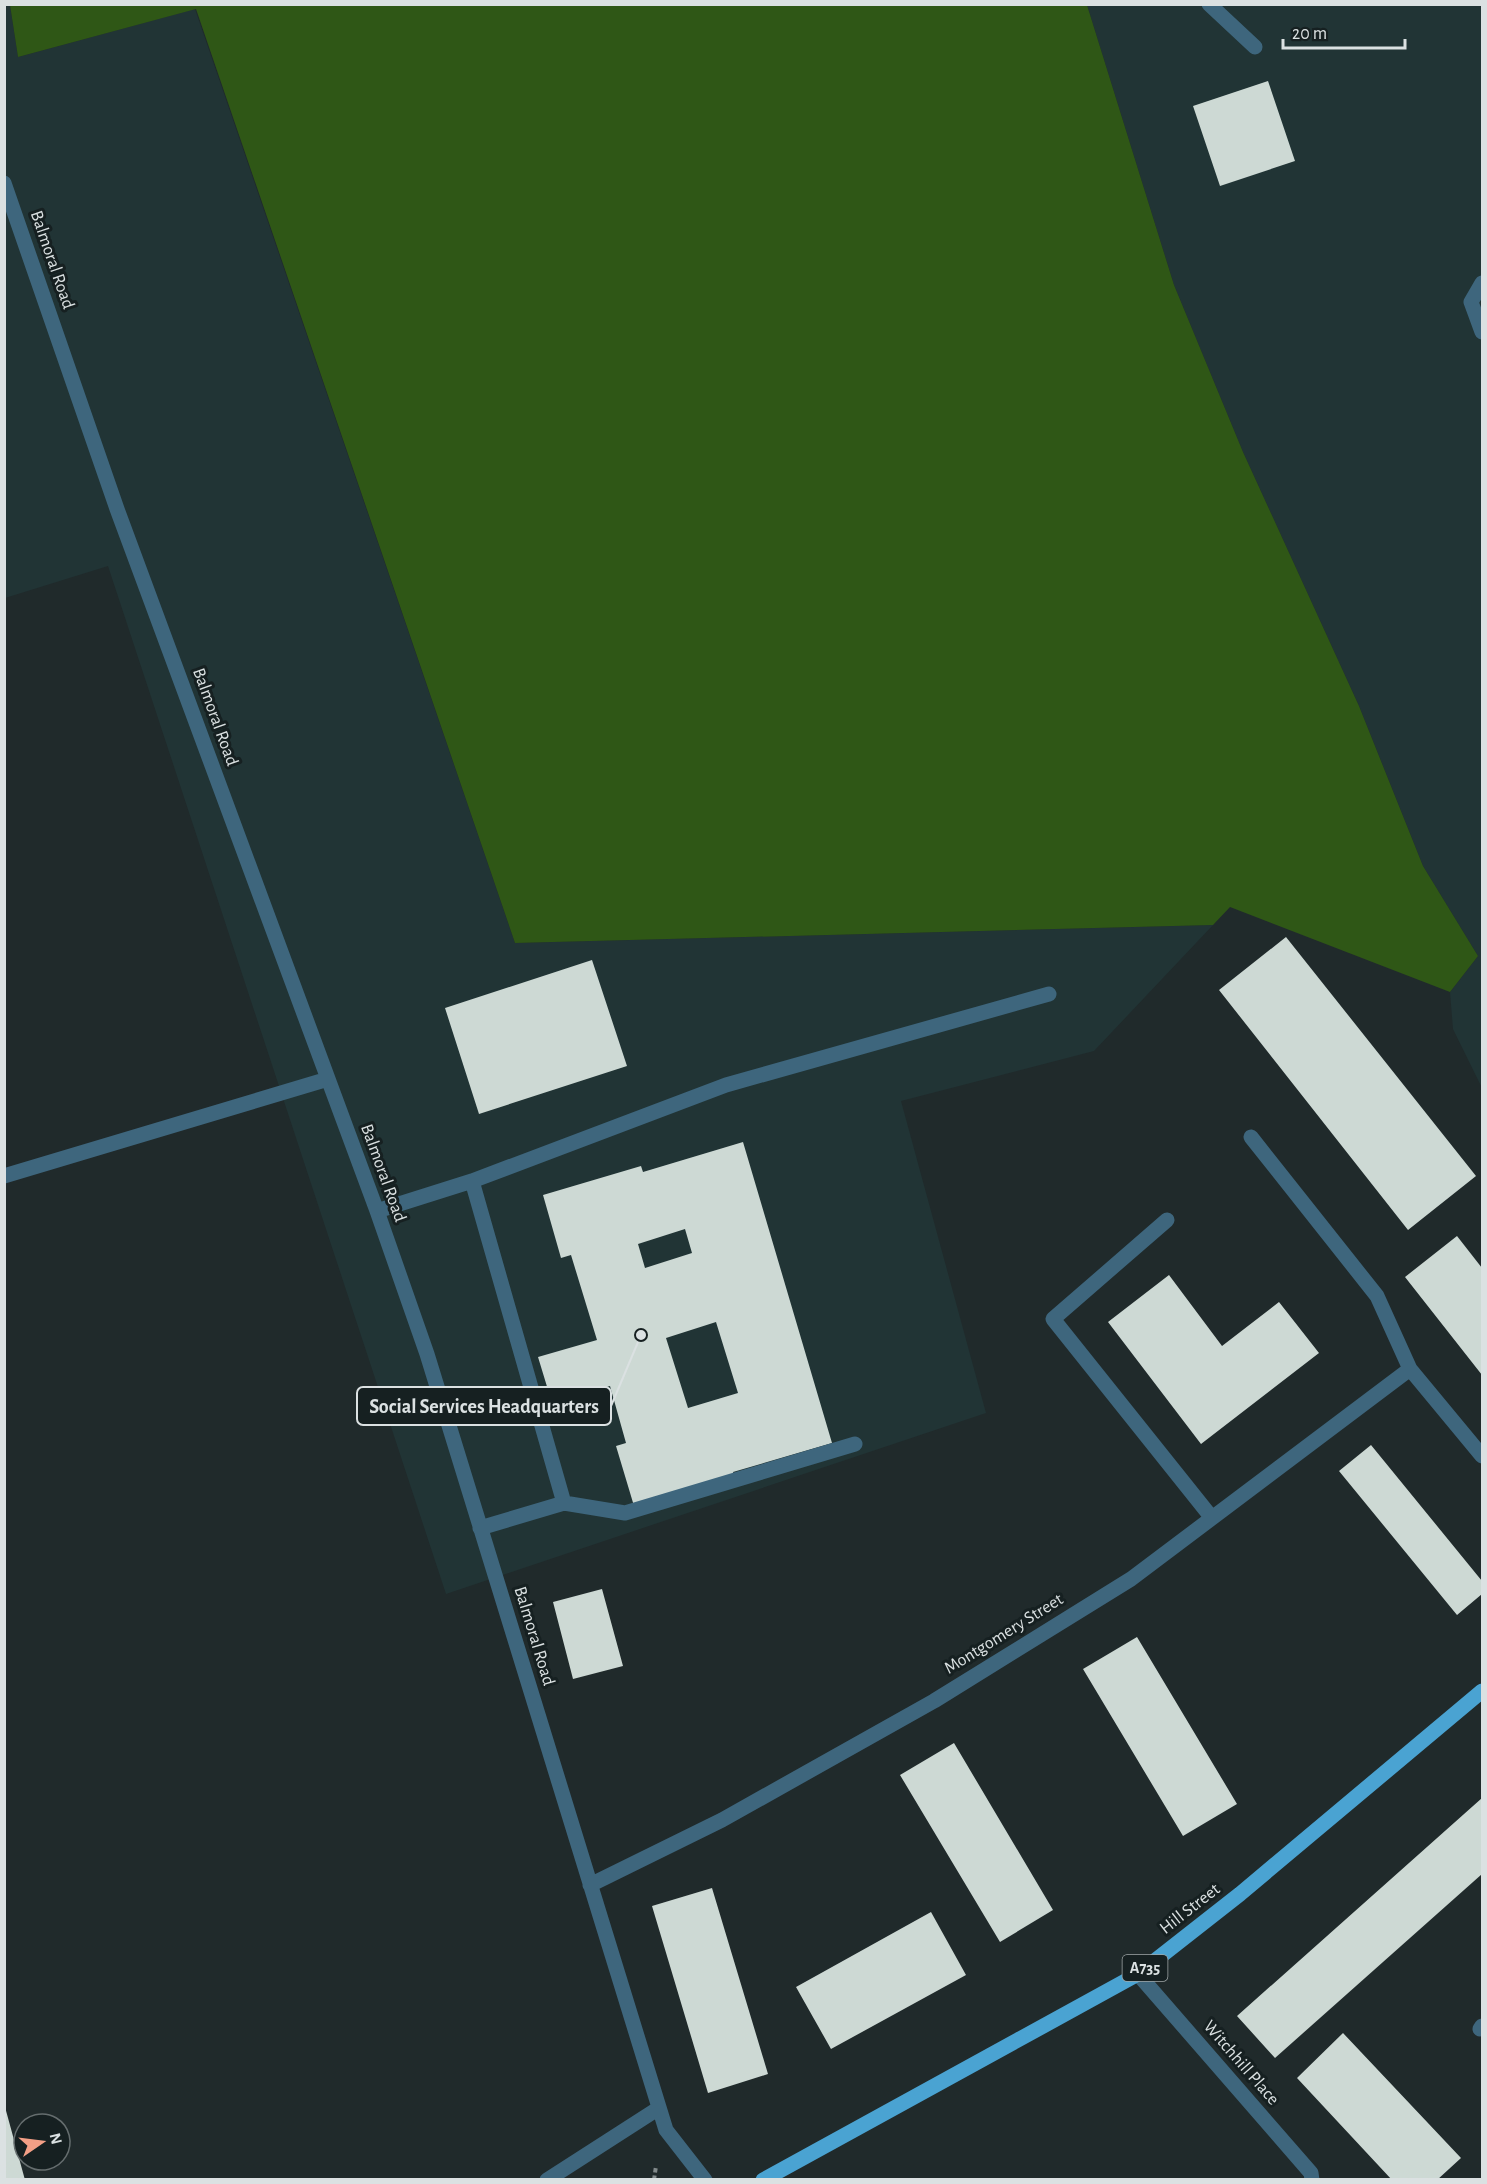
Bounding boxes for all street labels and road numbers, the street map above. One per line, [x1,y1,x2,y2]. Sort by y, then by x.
street label: Balmoral Road [27,209,77,311]
street label: Balmoral Road [189,666,241,768]
street label: Balmoral Road [357,1122,409,1224]
street label: Balmoral Road [510,1584,558,1688]
street label: Montgomery Street [941,1590,1067,1678]
street label: Hill Street [1157,1880,1224,1938]
road number: A735 [1122,1955,1168,1981]
street label: Witchhill Place [1200,2017,1282,2109]

